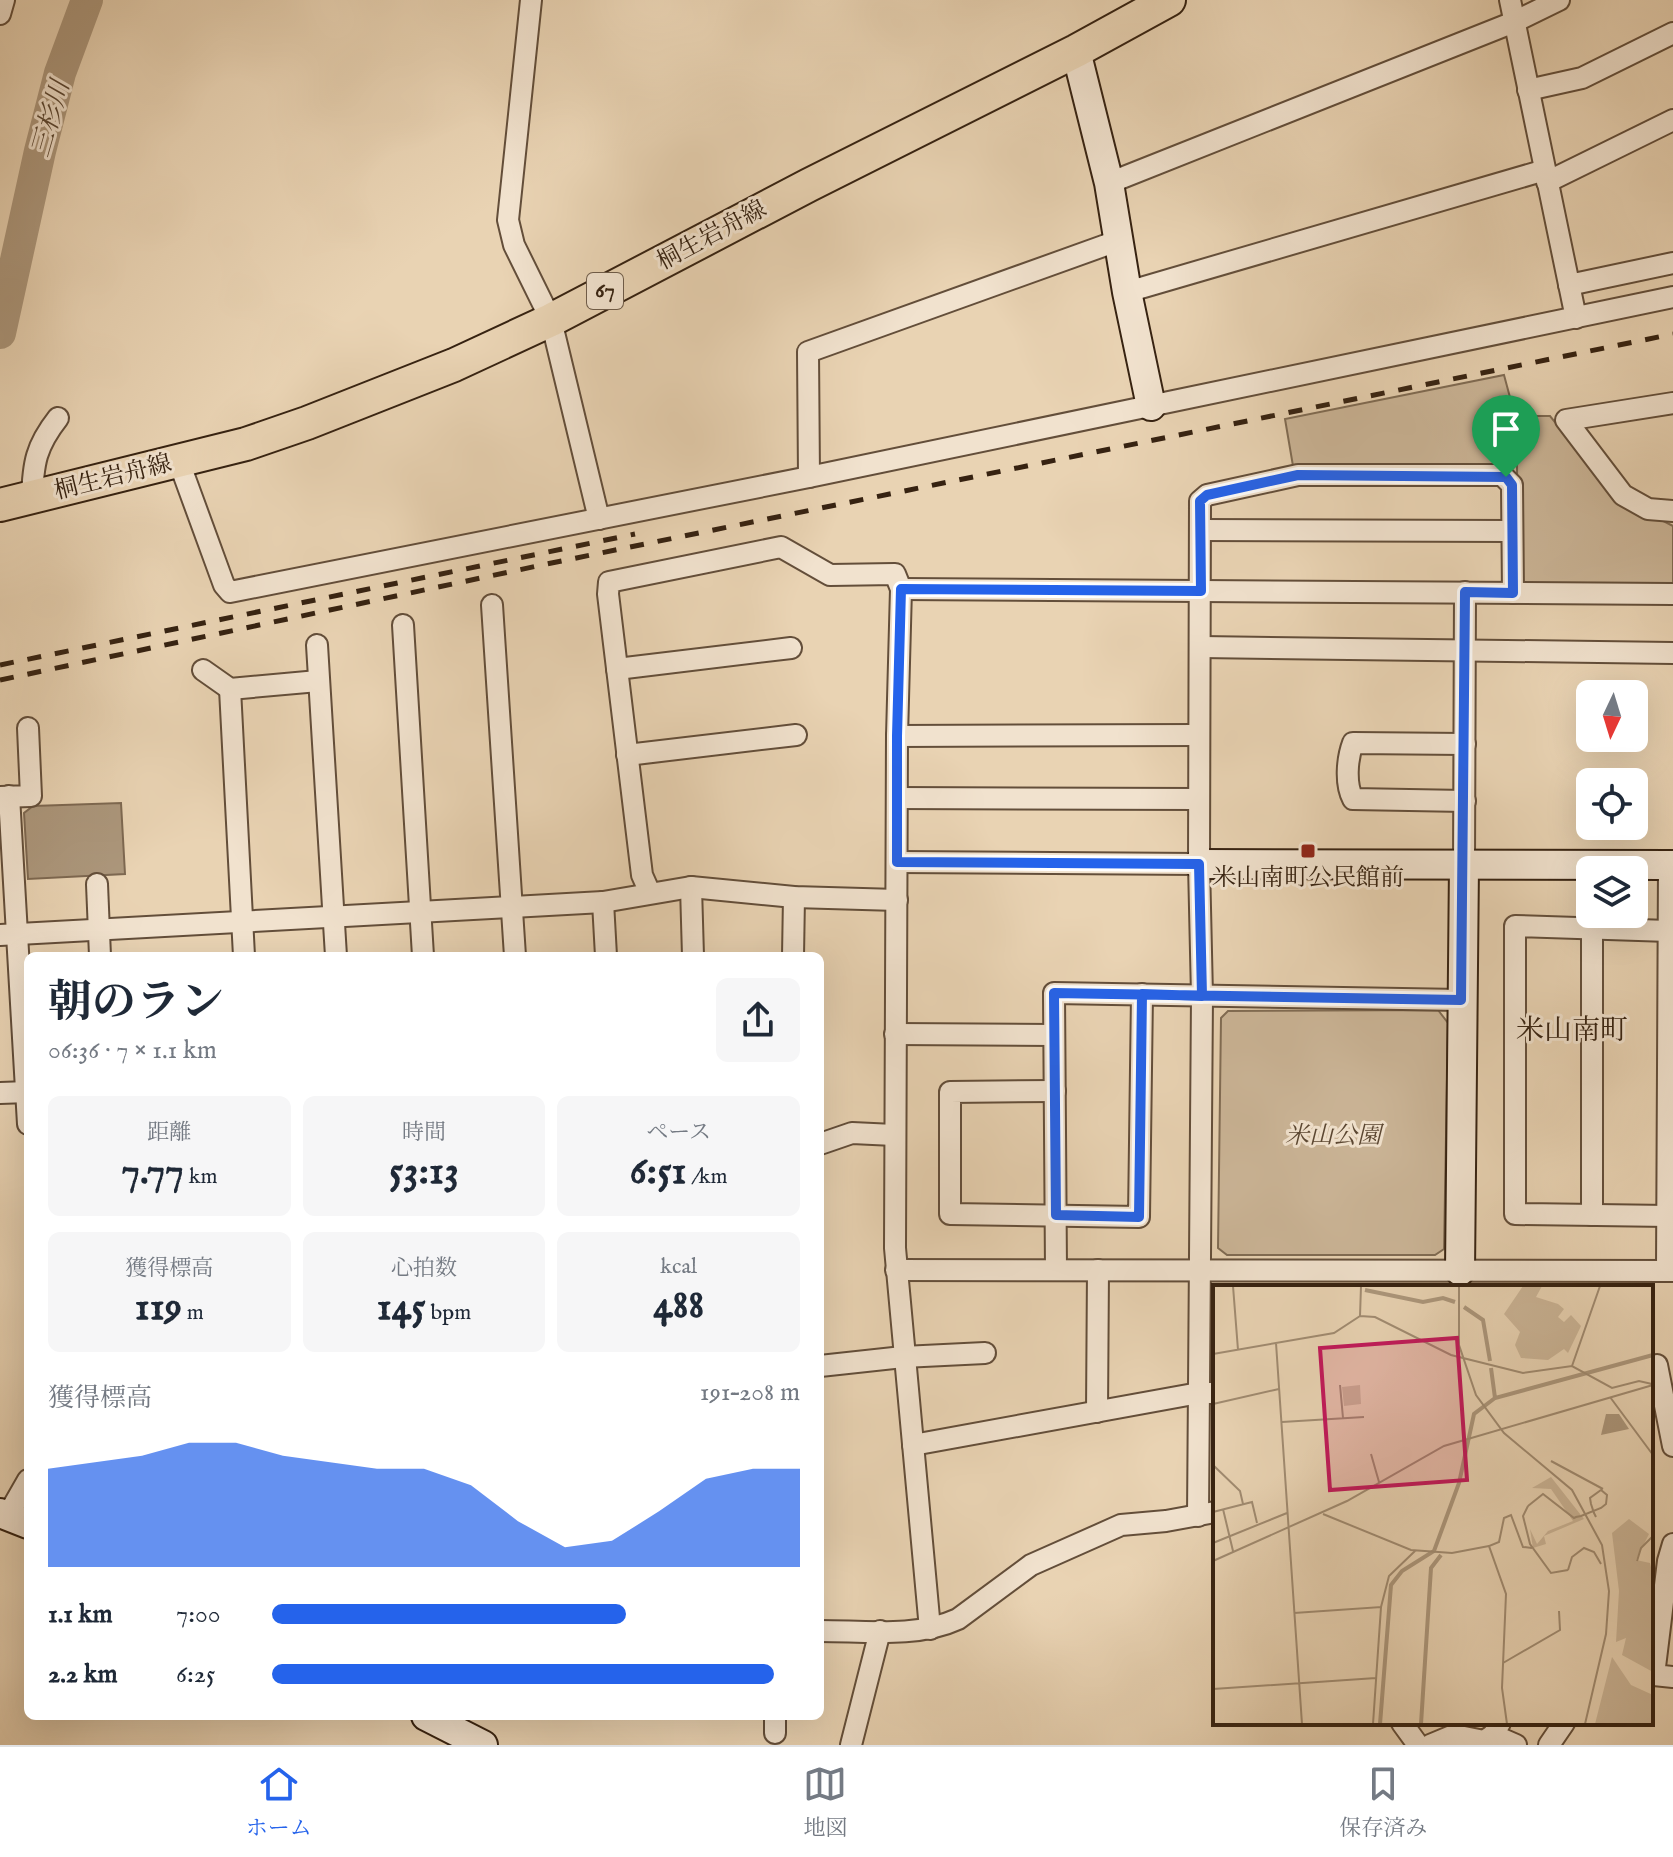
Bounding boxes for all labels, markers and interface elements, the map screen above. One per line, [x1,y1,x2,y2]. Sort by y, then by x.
water label: 三杉川 [24,74,78,161]
street label: 桐生岩舟線 [652,194,772,278]
road number: 67 [587,273,623,309]
pin [1472,395,1540,477]
icon: arrive [1484,407,1528,451]
street label: 桐生岩舟線 [51,448,175,508]
north arrow [1576,680,1648,752]
map controls [1576,680,1648,928]
button: locate [1576,768,1648,840]
marker: 米山南町公民館前 [1299,842,1317,860]
button: layers [1576,856,1648,928]
place label: 米山南町公民館前 [1212,863,1404,894]
text: 朝のラン [48,976,224,1032]
button: share [716,978,800,1062]
district label: 米山南町 [1516,1014,1628,1049]
text: 06:36 · 7 × 1.1 km [48,1034,217,1067]
text: 距離 [147,1119,191,1147]
text: 時間 [402,1119,446,1147]
text: ペース [646,1119,711,1147]
park label: 米山公園 [1285,1121,1385,1152]
text: 7.77 [121,1147,184,1198]
text: 53:13 [389,1147,459,1198]
text: 6:51 [630,1147,687,1198]
text: km [184,1163,217,1191]
text: /km [687,1163,728,1191]
text: kcal [660,1253,697,1281]
text: 獲得標高 [125,1255,213,1283]
text: 心拍数 [391,1255,457,1283]
text: 488 [653,1281,704,1332]
text: 119 [135,1283,182,1334]
text: 145 [377,1283,426,1334]
inset map [1213,1285,1653,1725]
text: m [182,1299,204,1327]
text: bpm [426,1299,471,1327]
text: 191–208 m [700,1376,800,1409]
text: 獲得標高 [48,1382,152,1415]
text: 1.1 km [48,1598,113,1631]
text: 7:00 [176,1598,221,1631]
text: 2.2 km [48,1658,118,1691]
text: 6:25 [176,1658,215,1691]
tab: ホーム [246,1762,312,1843]
tab: 地図 [803,1762,847,1843]
tab: 保存済み [1339,1762,1427,1843]

